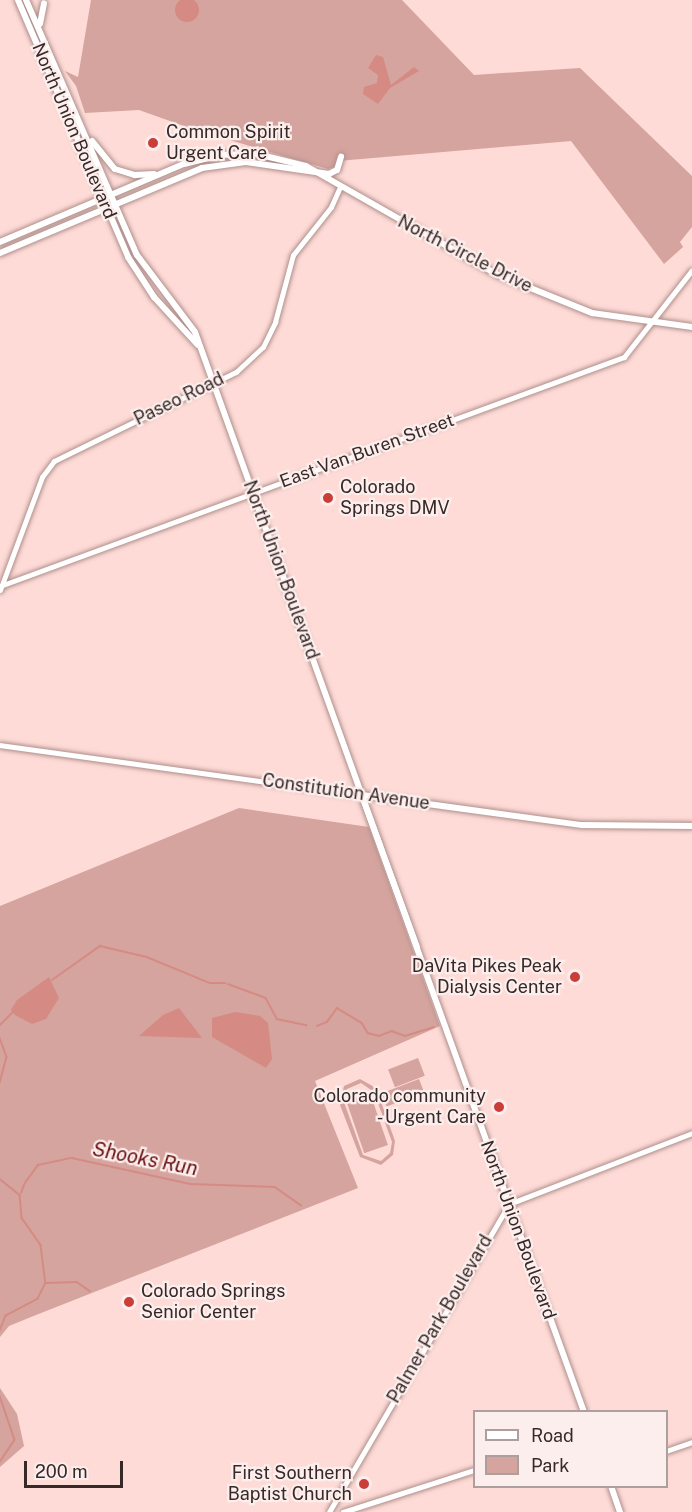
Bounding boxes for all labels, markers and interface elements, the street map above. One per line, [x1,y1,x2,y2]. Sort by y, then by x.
street label: North Union Boulevard [27,40,121,222]
place label: Common Spirit Urgent Care [166,122,290,164]
marker: Common Spirit Urgent Care [144,134,162,152]
street label: North Circle Drive [394,211,536,297]
street label: Paseo Road [130,368,228,430]
street label: East Van Buren Street [277,409,457,493]
place label: Colorado Springs DMV [340,477,450,520]
street label: North Union Boulevard [239,478,323,662]
marker: Colorado Springs DMV [321,491,335,505]
street label: Constitution Avenue [261,770,431,814]
place label: DaVita Pikes Peak Dialysis Center [412,956,562,998]
marker: DaVita Pikes Peak Dialysis Center [566,968,584,986]
place label: Colorado community - Urgent Care [313,1086,486,1128]
marker: Colorado community - Urgent Care [490,1098,508,1116]
water label: Shooks Run [90,1137,200,1181]
street label: North Union Boulevard [476,1138,560,1322]
street label: Palmer Park Boulevard [383,1231,497,1407]
place label: Colorado Springs Senior Center [141,1281,285,1324]
marker: Colorado Springs Senior Center [122,1295,136,1309]
legend [473,1410,668,1488]
text: Road [531,1425,574,1446]
scale bar [27,1449,126,1487]
text: Park [531,1455,569,1476]
text: 200 m [35,1461,88,1482]
place label: First Southern Baptist Church [228,1463,352,1506]
marker: First Southern Baptist Church [357,1477,371,1491]

